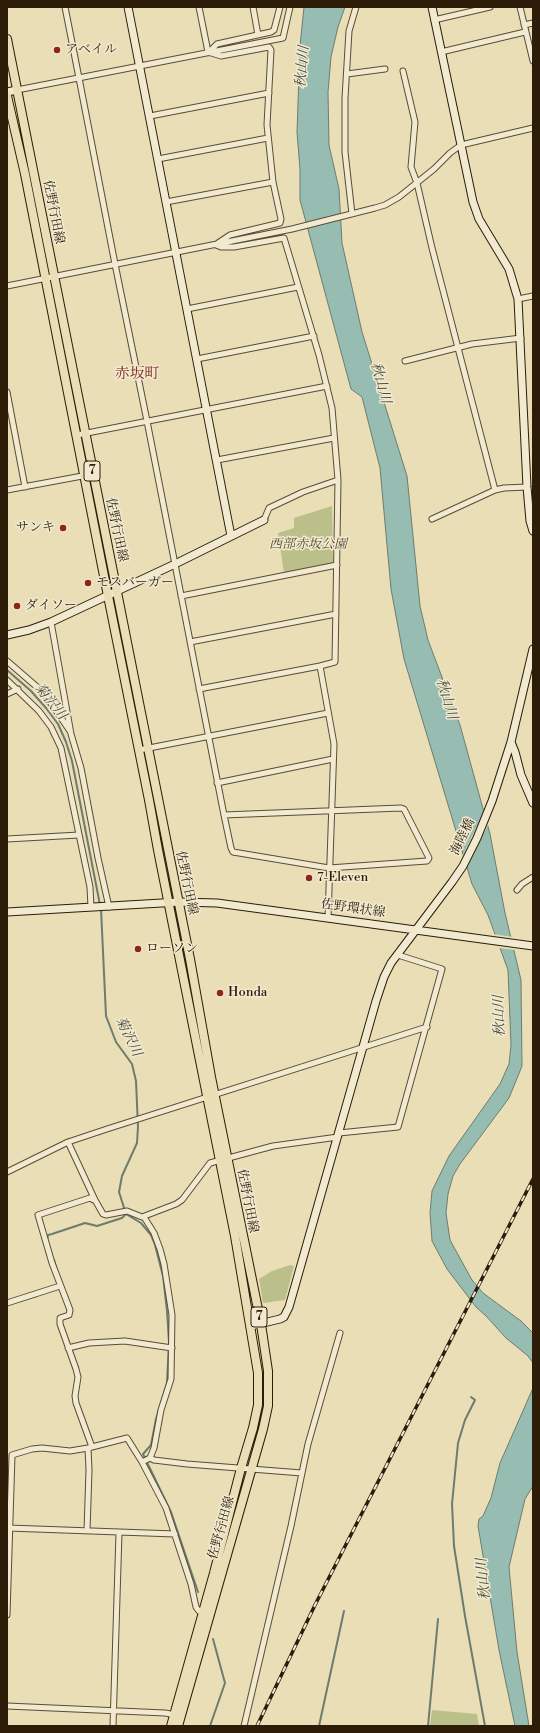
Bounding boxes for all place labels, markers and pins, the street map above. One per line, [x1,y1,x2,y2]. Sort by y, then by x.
place label: アベイル [65,42,117,58]
marker: アベイル [52,45,62,55]
place label: サンキ [16,520,55,536]
marker: サンキ [58,523,68,533]
place label: モスバーガー [96,575,174,591]
marker: モスバーガー [83,578,93,588]
place label: ダイソー [25,598,77,614]
marker: ダイソー [12,601,22,611]
place label: 7-Eleven [317,870,368,886]
marker: 7-Eleven [304,873,314,883]
place label: ローソン [146,941,198,957]
marker: ローソン [133,944,143,954]
place label: Honda [228,985,267,1001]
marker: Honda [215,988,225,998]

